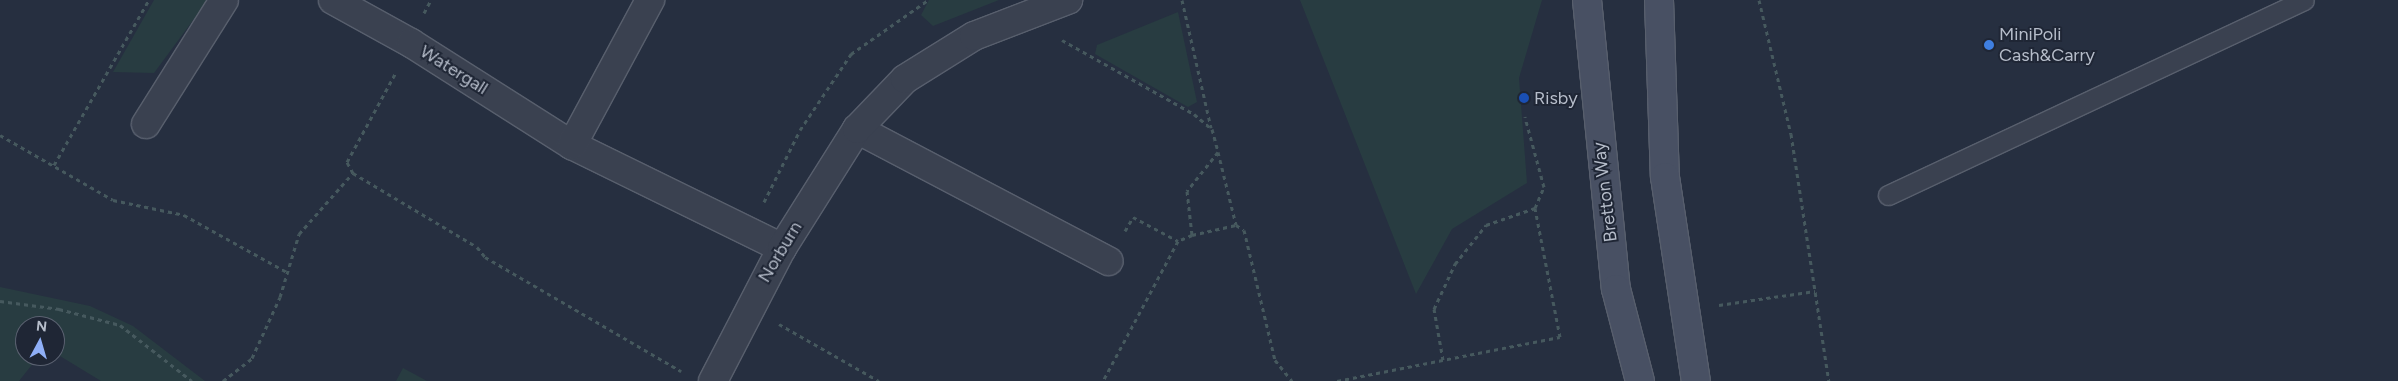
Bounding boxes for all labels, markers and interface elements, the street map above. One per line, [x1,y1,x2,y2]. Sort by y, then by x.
place label: MiniPoli Cash&Carry [1999,24,2095,66]
marker: MiniPoli Cash&Carry [1983,39,1995,51]
street label: Watergall [416,41,492,99]
place label: Risby [1534,87,1578,109]
marker: Risby [1518,92,1530,104]
street label: Bretton Way [1588,141,1622,243]
street label: Norburn [753,218,807,286]
north arrow [15,316,65,366]
text: N [35,318,48,336]

